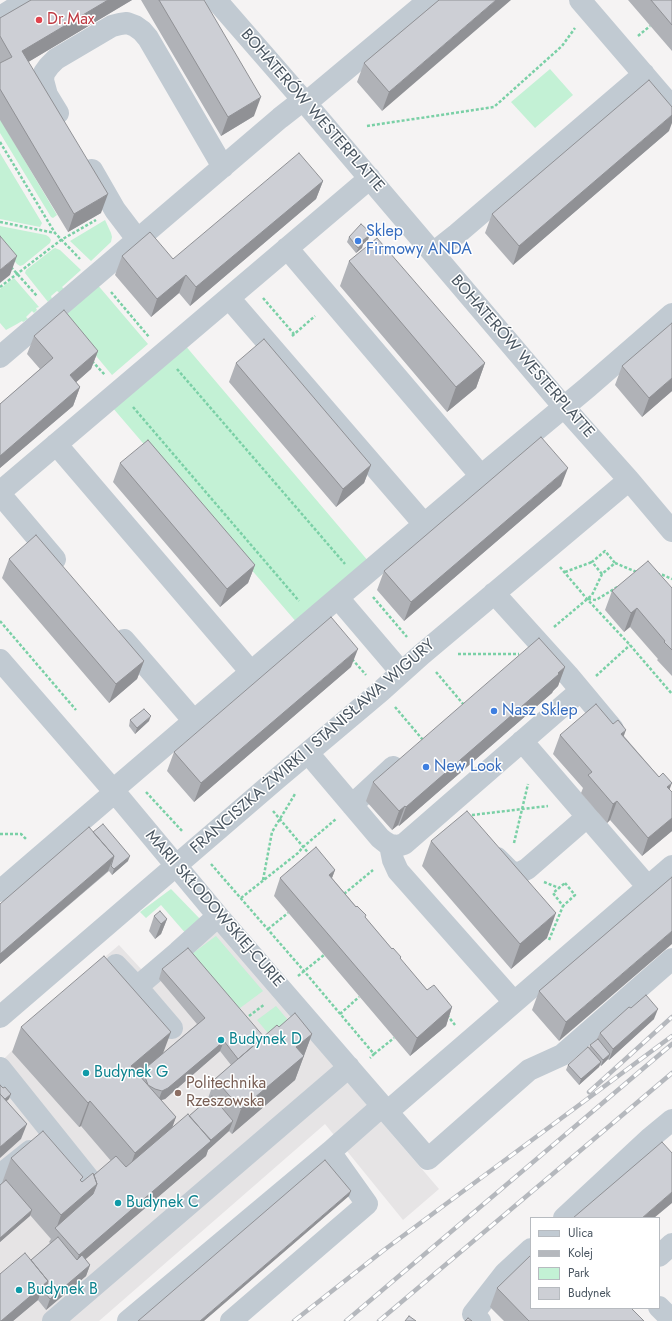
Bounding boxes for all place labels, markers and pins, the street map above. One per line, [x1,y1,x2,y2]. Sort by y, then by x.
place label: Dr.Max [47,10,95,30]
marker: Dr.Max [34,15,44,25]
place label: Sklep Firmowy ANDA [366,222,472,260]
marker: Sklep Firmowy ANDA [353,236,363,246]
place label: Nasz Sklep [502,701,578,721]
marker: Nasz Sklep [489,706,499,716]
place label: New Look [434,757,502,777]
marker: New Look [421,762,431,772]
place label: Budynek D [229,1030,302,1050]
marker: Budynek D [216,1035,226,1045]
place label: Budynek G [94,1063,168,1083]
marker: Budynek G [81,1068,91,1078]
place label: Politechnika Rzeszowska [186,1074,266,1112]
marker: Politechnika Rzeszowska [173,1088,183,1098]
place label: Budynek C [126,1193,199,1213]
marker: Budynek C [113,1198,123,1208]
place label: Budynek B [27,1280,98,1300]
marker: Budynek B [14,1285,24,1295]

